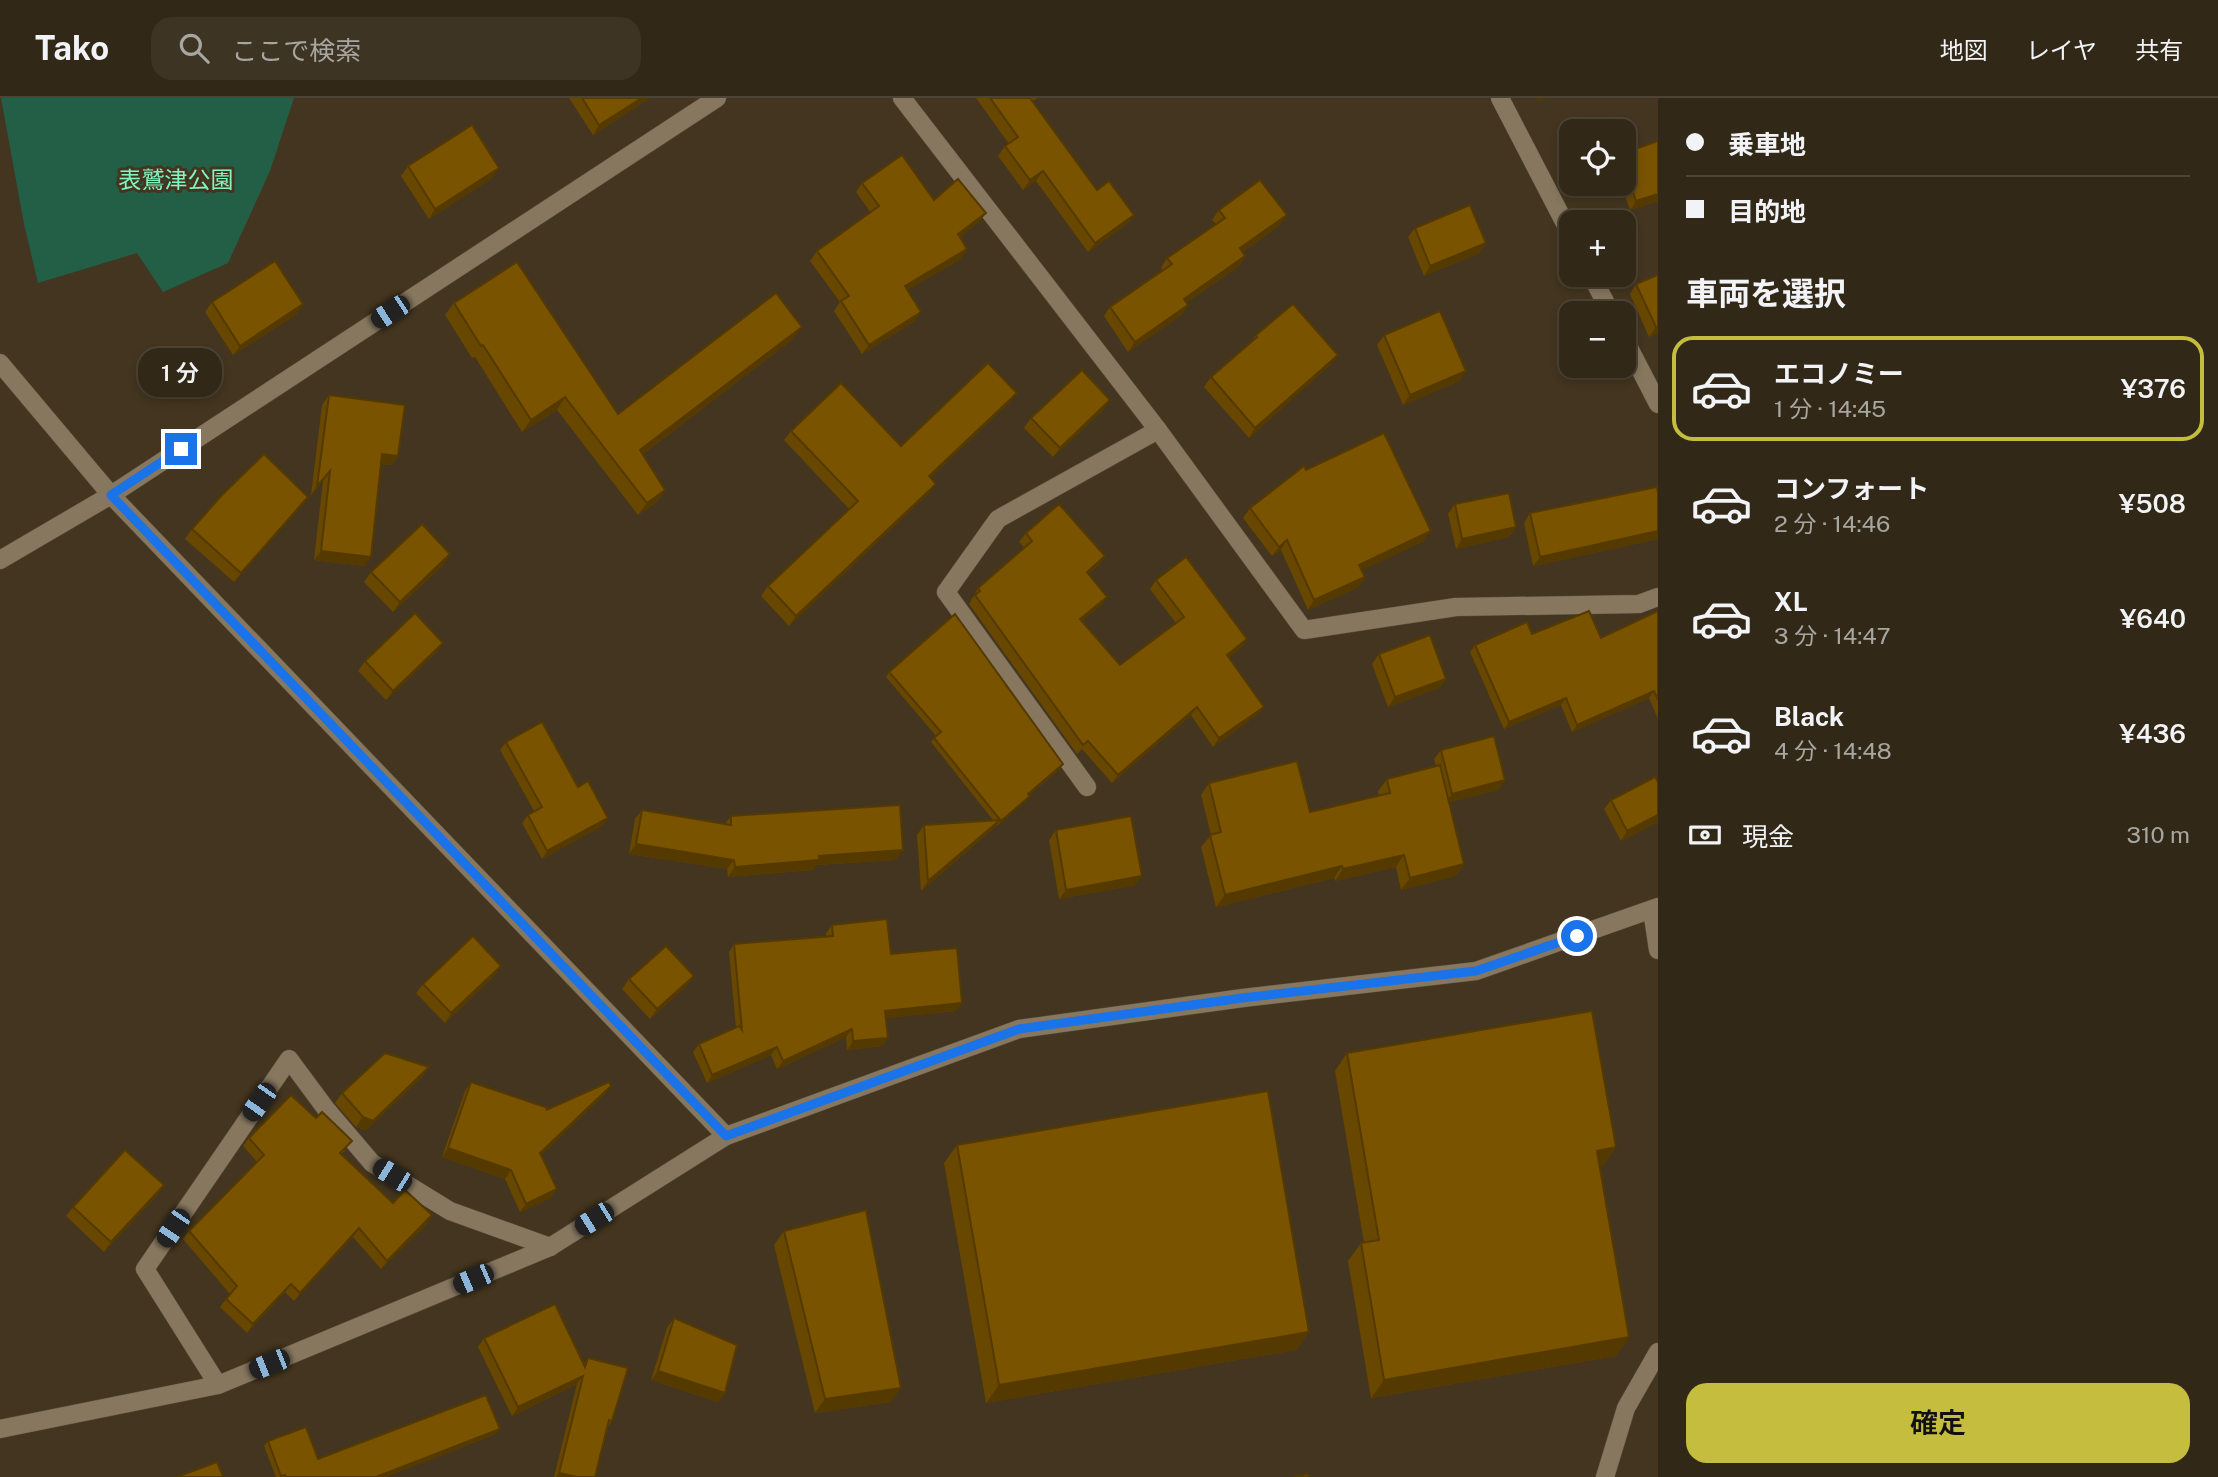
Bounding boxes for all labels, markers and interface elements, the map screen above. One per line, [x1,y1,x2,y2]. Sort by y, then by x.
search box [151,17,641,80]
text: Tako [35,29,109,67]
icon: search [175,29,213,67]
text: ここで検索 [231,35,361,66]
text: 地図 [1940,36,1988,64]
text: レイヤ [2026,36,2097,64]
text: 共有 [2135,36,2183,64]
map controls [1559,119,1636,378]
button: locate [1559,119,1636,196]
text: 乗車地 [1728,129,1806,160]
park label: 表鷲津公園 [119,166,234,193]
text: 目的地 [1728,196,1806,227]
button: + [1559,210,1636,287]
text: 車両を選択 [1686,275,1846,312]
car [367,292,414,332]
button: − [1559,301,1636,378]
callout: 1 分 [139,348,223,396]
icon: car [1690,357,1753,420]
text: エコノミー [1774,358,1904,389]
text: 1 分 [161,359,199,386]
text: ¥376 [2121,373,2186,404]
text: 1 分 · 14:45 [1774,395,1886,422]
route end [165,433,197,465]
icon: car [1690,472,1753,535]
text: コンフォート [1774,473,1929,504]
text: ¥508 [2119,488,2186,519]
text: 2 分 · 14:46 [1774,510,1890,537]
text: XL [1774,586,1808,617]
icon: car [1690,587,1753,650]
text: ¥640 [2120,603,2186,634]
text: 3 分 · 14:47 [1774,622,1891,649]
text: Black [1774,701,1844,732]
icon: car [1690,702,1753,765]
text: ¥436 [2119,718,2186,749]
text: 4 分 · 14:48 [1774,737,1892,764]
icon: cash [1686,816,1724,854]
text: 現金 [1742,821,1794,852]
text: 310 m [2127,821,2190,848]
route start [1561,920,1593,952]
car [239,1079,280,1125]
car [369,1155,416,1195]
car [571,1199,618,1239]
car [153,1205,194,1251]
car [450,1261,497,1297]
car [246,1346,293,1382]
button: 確定 [1686,1383,2190,1463]

